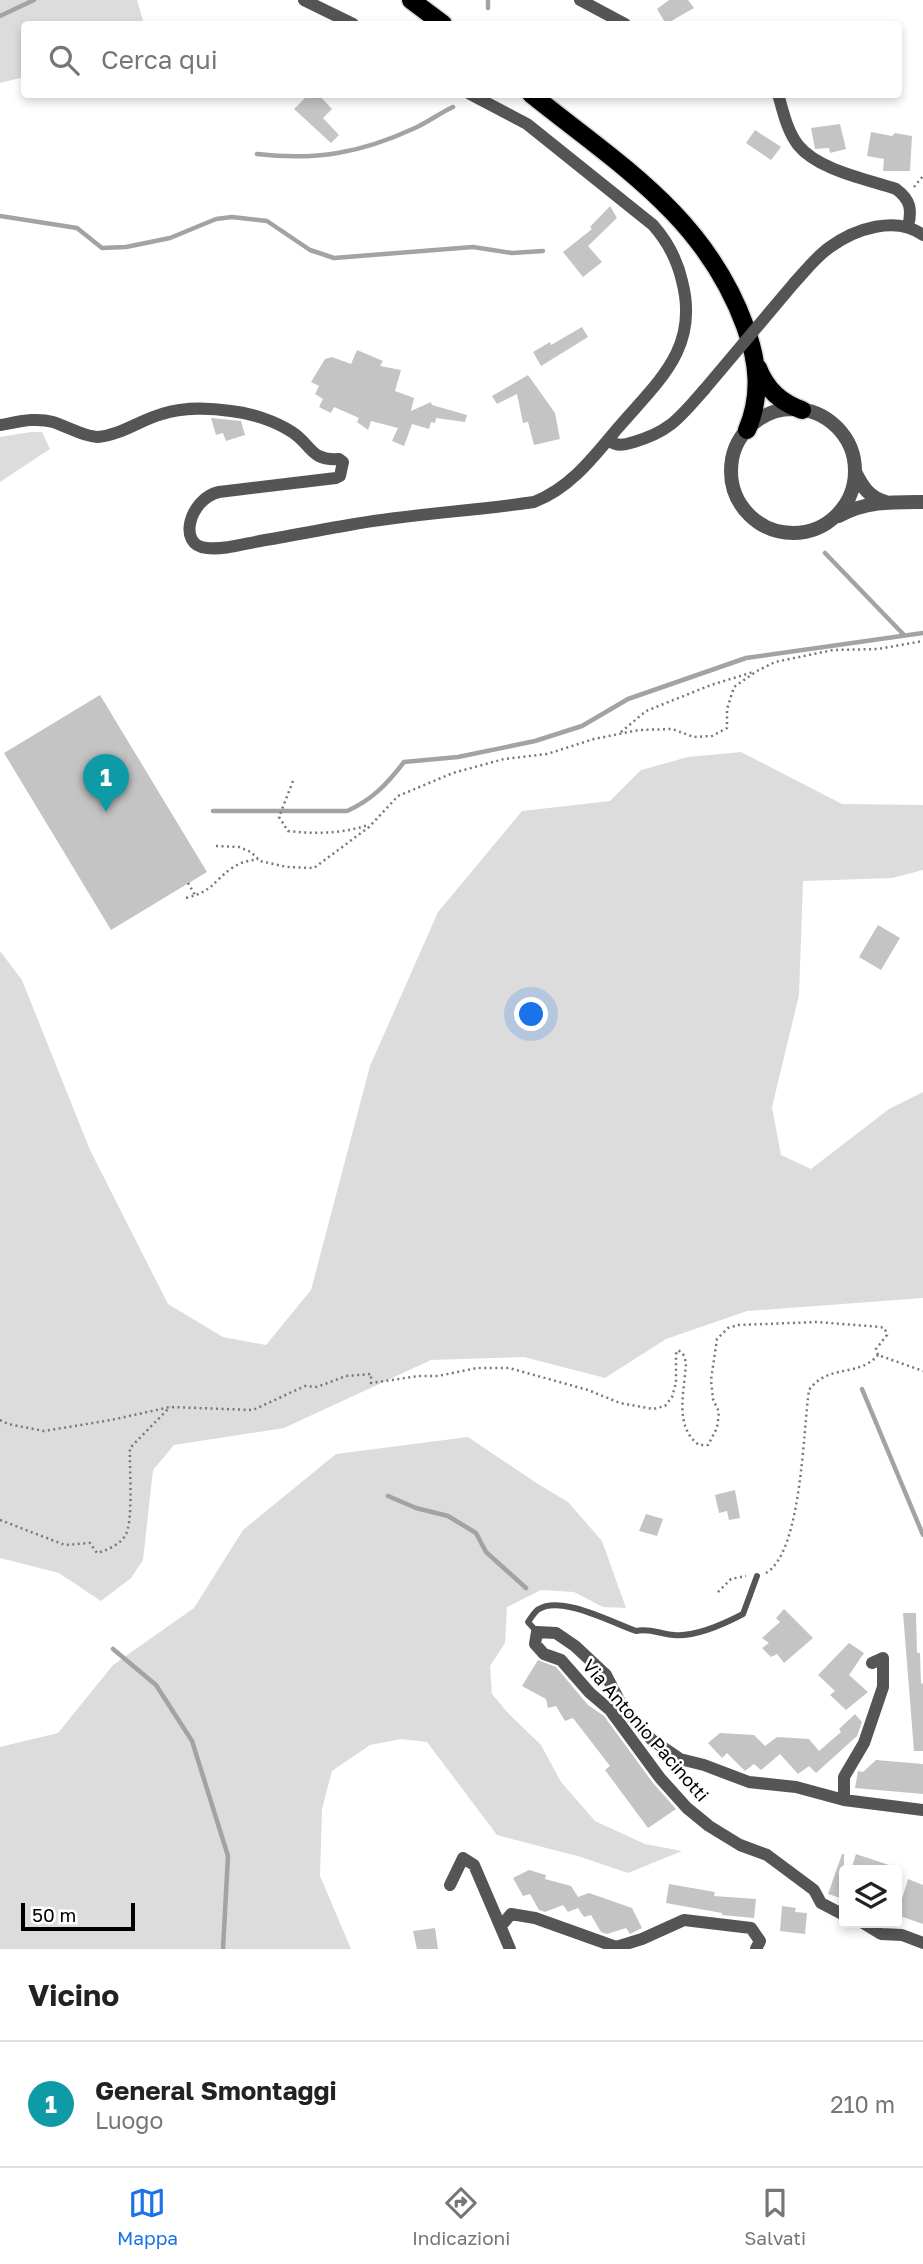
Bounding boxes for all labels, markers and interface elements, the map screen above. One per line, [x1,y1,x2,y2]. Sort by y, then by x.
search box [21,21,902,98]
icon: search [45,41,83,79]
text: Cerca qui [101,44,218,75]
pin: 1 [83,754,129,812]
your location [514,997,548,1031]
street label: Via Antonio Pacinotti [578,1654,714,1806]
map controls [839,1865,902,1928]
button: layers [839,1865,902,1928]
scale bar [21,1900,135,1932]
text: 50 m [32,1903,76,1926]
text: Vicino [28,1977,119,2013]
text: General Smontaggi [95,2075,337,2106]
text: 1 [45,2090,57,2118]
text: 210 m [830,2090,895,2118]
text: Luogo [95,2106,163,2134]
tab: Mappa [117,2184,178,2249]
tab: Indicazioni [412,2184,510,2249]
tab: Salvati [744,2184,806,2249]

